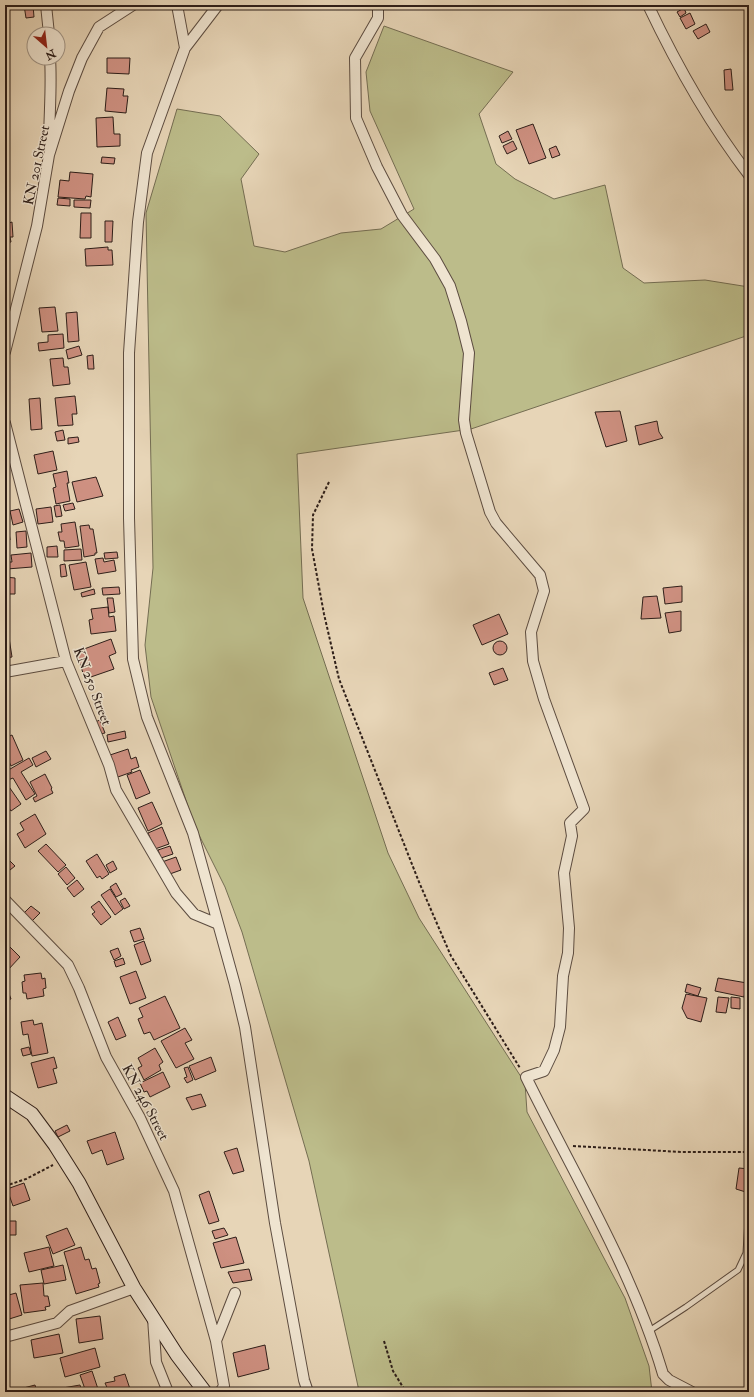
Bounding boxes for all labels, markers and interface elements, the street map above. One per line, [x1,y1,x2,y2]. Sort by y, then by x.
north arrow [26,26,66,66]
text: N [42,46,59,63]
street label: KN 201 Street [20,123,53,207]
street label: KN 250 Street [70,645,115,728]
street label: KN 246 Street [118,1061,173,1144]

